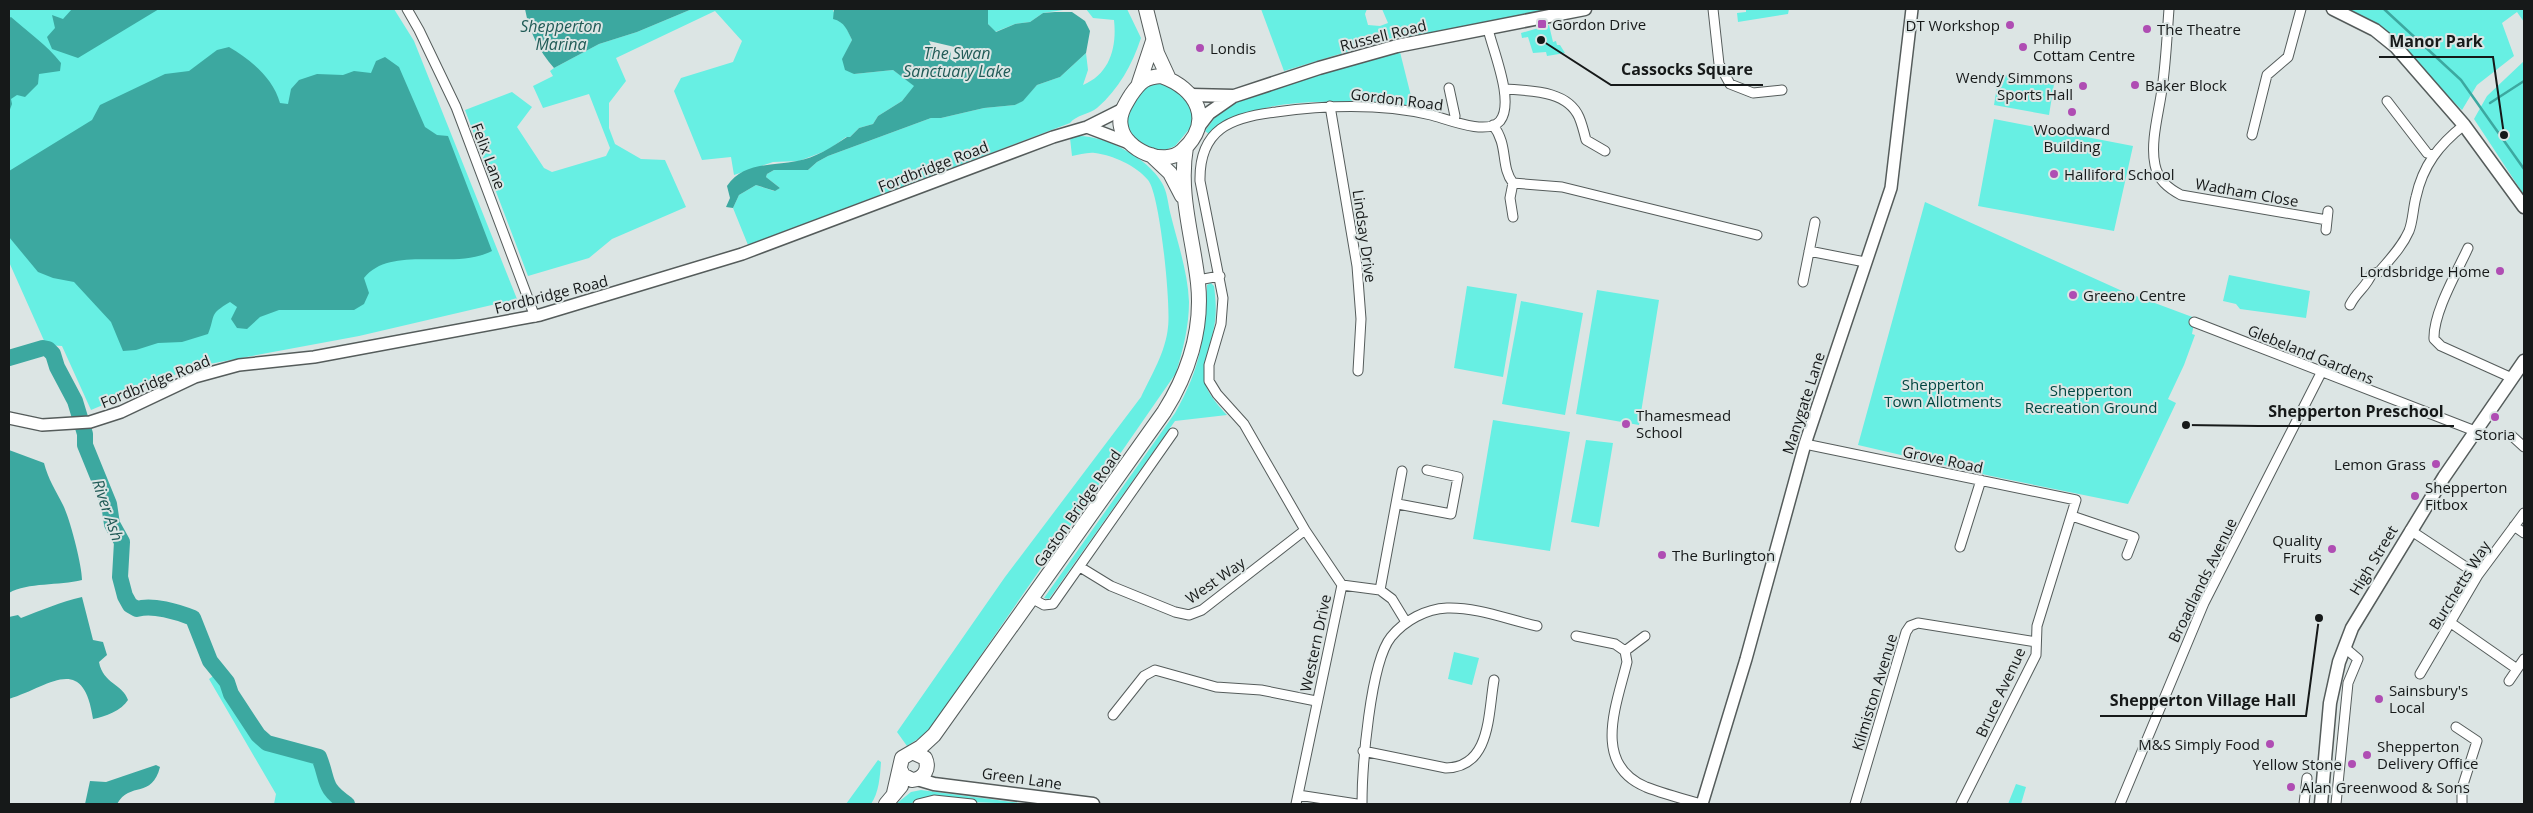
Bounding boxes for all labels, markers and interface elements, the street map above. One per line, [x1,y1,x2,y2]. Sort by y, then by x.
place label: Gordon Drive [1552,14,1646,34]
water label: Shepperton Marina [520,15,602,55]
street label: Russell Road [1338,15,1428,55]
place label: DT Workshop [1906,15,2000,35]
marker: Gordon Drive [1536,18,1548,30]
marker: DT Workshop [2004,19,2016,31]
place label: The Theatre [2157,19,2241,39]
marker: The Theatre [2141,23,2153,35]
callout: Manor Park [2379,26,2493,57]
place label: Philip Cottam Centre [2033,28,2135,65]
text: Manor Park [2389,30,2483,52]
place label: Londis [1210,38,1256,58]
marker: Philip Cottam Centre [2017,41,2029,53]
water label: The Swan Sanctuary Lake [903,42,1011,82]
marker: Londis [1194,42,1206,54]
callout: Cassocks Square [1611,54,1763,85]
text: Cassocks Square [1621,58,1753,80]
place label: Wendy Simmons Sports Hall [1956,67,2073,104]
place label: Baker Block [2145,75,2227,95]
marker: Baker Block [2129,79,2141,91]
marker: Wendy Simmons Sports Hall [2077,80,2089,92]
street label: Gordon Road [1350,83,1444,115]
marker: Woodward Building [2066,106,2078,118]
place label: Woodward Building [2034,119,2110,156]
street label: Felix Lane [467,120,511,192]
street label: Fordbridge Road [875,136,991,196]
place label: Halliford School [2064,164,2174,184]
marker: Halliford School [2048,168,2060,180]
street label: Wadham Close [2194,173,2300,211]
street label: Lindsay Drive [1349,188,1381,284]
place label: Lordsbridge Home [2360,261,2490,281]
marker: Lordsbridge Home [2494,265,2506,277]
street label: Fordbridge Road [492,270,610,318]
place label: Greeno Centre [2083,285,2186,305]
marker: Greeno Centre [2067,289,2079,301]
street label: Glebeland Gardens [2245,320,2377,388]
street label: Manygate Lane [1777,349,1829,457]
street label: Fordbridge Road [97,350,213,412]
park label: Shepperton Town Allotments [1884,374,2002,411]
park label: Shepperton Recreation Ground [2025,380,2157,417]
callout: Shepperton Preschool [2258,395,2454,426]
text: Shepperton Preschool [2268,400,2444,422]
place label: Thamesmead School [1636,405,1731,442]
marker: Storia [2489,411,2501,423]
marker: Thamesmead School [1620,418,1632,430]
place label: Storia [2475,424,2515,444]
street label: Grove Road [1901,441,1985,477]
street label: Gaston Bridge Road [1029,445,1125,571]
place label: Lemon Grass [2334,454,2426,474]
marker: Lemon Grass [2430,458,2442,470]
water label: River Ash [87,476,129,544]
place label: Shepperton Fitbox [2425,477,2507,514]
marker: Shepperton Fitbox [2409,490,2421,502]
street label: Broadlands Avenue [2163,514,2241,646]
street label: High Street [2344,521,2402,599]
place label: Quality Fruits [2272,530,2322,567]
street label: Burchetts Way [2424,536,2495,633]
marker: Quality Fruits [2326,543,2338,555]
place label: The Burlington [1672,545,1775,565]
marker: The Burlington [1656,549,1668,561]
street label: West Way [1181,552,1249,608]
street label: Western Drive [1295,592,1335,694]
street label: Kilmiston Avenue [1847,631,1901,753]
street label: Bruce Avenue [1970,644,2030,740]
place label: Sainsbury's Local [2389,680,2468,717]
callout: Shepperton Village Hall [2100,685,2306,716]
text: Shepperton Village Hall [2110,689,2296,711]
marker: Sainsbury's Local [2373,693,2385,705]
place label: M&S Simply Food [2138,734,2260,754]
place label: Shepperton Delivery Office [2377,736,2478,773]
marker: M&S Simply Food [2264,738,2276,750]
marker: Shepperton Delivery Office [2361,749,2373,761]
place label: Yellow Stone [2253,754,2342,774]
marker: Yellow Stone [2346,758,2358,770]
street label: Green Lane [981,762,1063,794]
place label: Alan Greenwood & Sons [2301,777,2470,797]
marker: Alan Greenwood & Sons [2285,781,2297,793]

